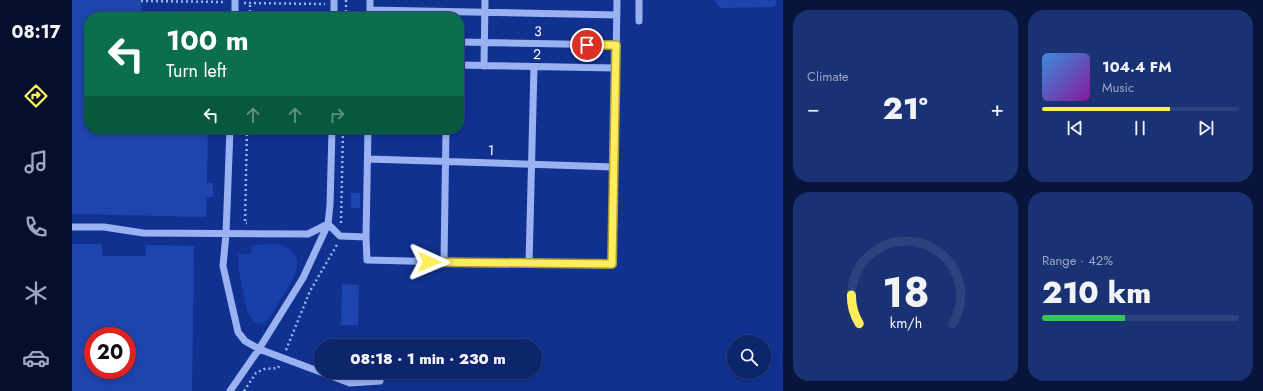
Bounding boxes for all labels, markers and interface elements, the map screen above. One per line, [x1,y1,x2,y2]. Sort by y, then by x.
text: 08:17 [11,19,61,45]
text: 100 m [166,20,249,61]
street label: 3 [534,21,542,41]
icon: left [100,28,152,80]
pin [570,28,604,62]
icon: arrive [576,34,598,56]
street label: 2 [533,44,541,64]
text: 104.4 FM [1102,56,1172,78]
text: Turn left [166,58,226,84]
text: Climate [807,67,848,86]
text: Music [1102,78,1134,97]
icon: directions [22,82,50,110]
text: 21° [883,87,928,130]
text: − [807,92,820,124]
text: + [990,92,1004,124]
icon: left [200,104,222,126]
icon: ahead [242,104,264,126]
icon: ahead [284,104,306,126]
icon: right [326,104,348,126]
icon: previous [1064,117,1086,139]
icon: pause [1129,117,1151,139]
icon: next [1195,117,1217,139]
street label: 1 [487,140,495,160]
icon: music [22,148,50,176]
icon: phone [22,213,50,241]
position arrow [408,241,450,283]
text: Range · 42% [1042,251,1113,270]
text: 18 [882,262,929,323]
text: 210 km [1042,271,1151,314]
icon: climate [22,279,50,307]
text: km/h [889,313,922,333]
speed limit sign: 20 [84,327,136,379]
map controls [727,335,771,379]
button: search [727,335,771,379]
icon: car [22,344,50,372]
text: 08:18 · 1 min · 230 m [350,348,506,370]

